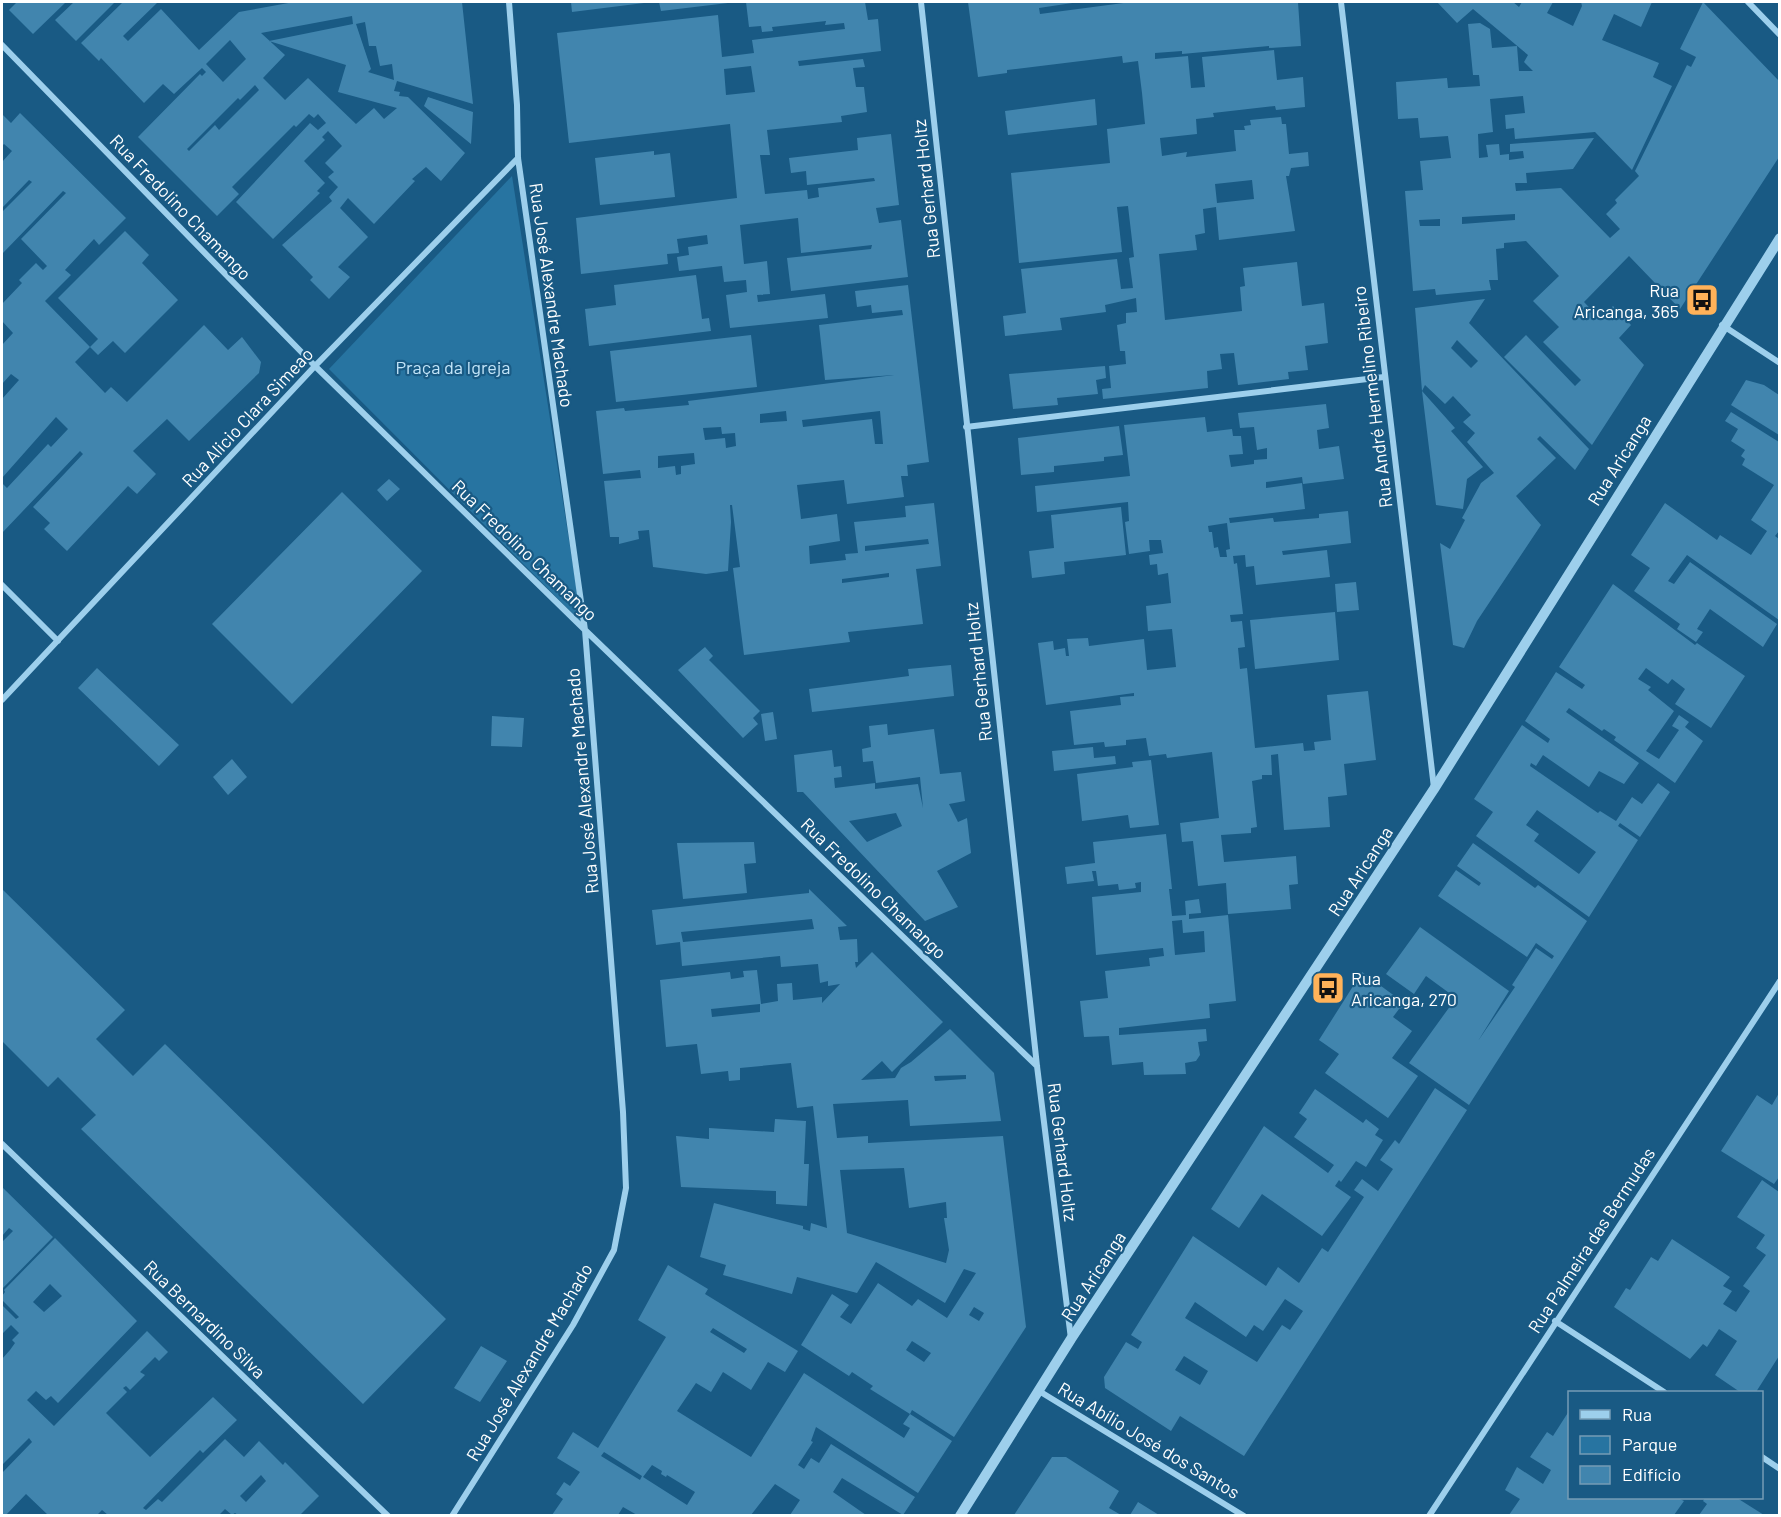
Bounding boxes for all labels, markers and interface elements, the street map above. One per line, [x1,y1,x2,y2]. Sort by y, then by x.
street label: Rua Gerhard Holtz [908,118,944,260]
street label: Rua Fredolino Chamango [106,130,256,284]
street label: Rua José Alexandre Machado [525,181,579,409]
place label: Rua Aricanga, 365 [1574,279,1679,322]
bus stop icon: Rua Aricanga, 365 [1684,282,1720,318]
street label: Rua André Hermelino Ribeiro [1347,285,1397,509]
street label: Rua Alicio Clara Simeao [177,343,317,491]
park label: Praça da Igreja [395,356,511,378]
street label: Rua Aricanga [1582,411,1656,509]
street label: Rua Fredolino Chamango [448,475,602,625]
street label: Rua Gerhard Holtz [960,601,996,743]
street label: Rua José Alexandre Machado [561,667,603,895]
street label: Rua Fredolino Chamango [797,813,951,963]
street label: Rua Aricanga [1323,822,1397,920]
place label: Rua Aricanga, 270 [1351,967,1457,1010]
bus stop icon: Rua Aricanga, 270 [1310,970,1346,1006]
street label: Rua Gerhard Holtz [1044,1081,1082,1223]
street label: Rua Palmeira das Bermudas [1523,1143,1659,1337]
street label: Rua Aricanga [1056,1227,1130,1325]
street label: Rua Bernardino Silva [140,1255,270,1383]
street label: Rua José Alexandre Machado [461,1259,597,1465]
street label: Rua Abílio José dos Santos [1054,1377,1244,1503]
legend [1568,1391,1763,1499]
text: Rua [1622,1403,1652,1425]
text: Parque [1622,1433,1677,1455]
text: Edifício [1622,1463,1681,1485]

